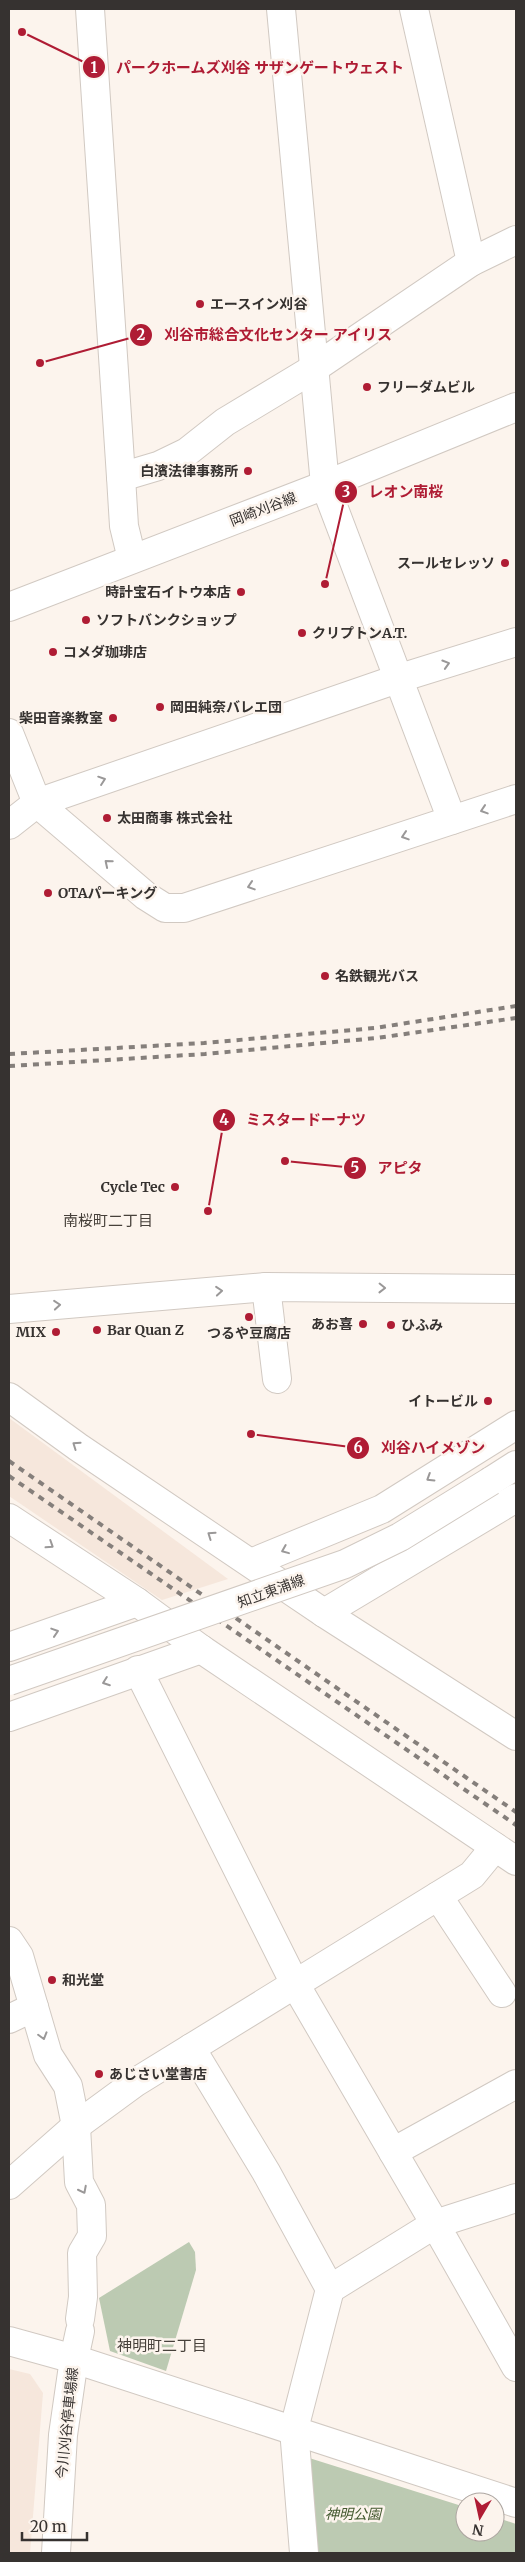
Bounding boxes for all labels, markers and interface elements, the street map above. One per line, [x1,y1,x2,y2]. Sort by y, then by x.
callout: パークホームズ刈谷 サザンゲートウェスト [81,52,415,82]
text: 1 [91,58,98,77]
text: パークホームズ刈谷 サザンゲートウェスト [116,58,404,77]
place label: エースイン刈谷 [210,295,308,313]
marker: エースイン刈谷 [194,298,206,310]
callout: 刈谷市総合文化センター アイリス [129,320,402,350]
text: 2 [137,325,146,344]
text: 刈谷市総合文化センター アイリス [164,325,392,344]
place label: フリーダムビル [377,378,475,396]
marker: フリーダムビル [361,381,373,393]
place label: 白濱法律事務所 [140,462,238,480]
marker: 白濱法律事務所 [242,465,254,477]
callout: レオン南桜 [333,477,453,507]
text: 3 [342,482,350,501]
text: レオン南桜 [368,482,444,501]
street label: 岡崎刈谷線 [227,488,299,530]
place label: スールセレッソ [397,554,495,572]
marker: スールセレッソ [499,557,511,569]
place label: 時計宝石イトウ本店 [105,583,231,601]
marker: 時計宝石イトウ本店 [235,586,247,598]
place label: ソフトバンクショップ [96,611,237,629]
marker: ソフトバンクショップ [80,614,92,626]
place label: クリプトンA.T. [312,624,407,642]
marker: クリプトンA.T. [296,627,308,639]
place label: コメダ珈琲店 [63,643,147,661]
marker: コメダ珈琲店 [47,646,59,658]
one-way arrow [442,659,450,669]
place label: 岡田純奈バレエ団 [170,698,282,716]
marker: 岡田純奈バレエ団 [154,701,166,713]
place label: 柴田音楽教室 [19,709,103,727]
marker: 柴田音楽教室 [107,712,119,724]
one-way arrow [98,776,106,786]
one-way arrow [480,804,489,814]
place label: 太田商事 株式会社 [117,809,232,827]
marker: 太田商事 株式会社 [101,812,113,824]
one-way arrow [402,830,410,840]
one-way arrow [104,860,113,869]
one-way arrow [247,881,256,891]
place label: OTAパーキング [58,884,157,902]
marker: OTAパーキング [42,887,54,899]
place label: 名鉄観光バス [335,967,419,985]
marker: 名鉄観光バス [319,970,331,982]
callout: ミスタードーナツ [211,1105,376,1135]
text: 4 [219,1110,229,1129]
text: ミスタードーナツ [246,1110,366,1129]
callout: アピタ [342,1153,432,1183]
text: 5 [351,1158,359,1177]
text: アピタ [377,1158,423,1177]
place label: Cycle Tec [101,1178,165,1196]
marker: Cycle Tec [169,1181,181,1193]
district label: 南桜町二丁目 [63,1211,153,1230]
one-way arrow [378,1283,386,1293]
one-way arrow [215,1285,223,1296]
one-way arrow [54,1299,62,1310]
marker: つるや豆腐店 [243,1311,255,1323]
place label: あお喜 [311,1315,353,1333]
place label: ひふみ [401,1316,443,1334]
marker: あお喜 [357,1318,369,1330]
marker: ひふみ [385,1319,397,1331]
place label: Bar Quan Z [107,1321,184,1339]
place label: MIX [16,1323,47,1341]
marker: Bar Quan Z [91,1324,103,1336]
place label: つるや豆腐店 [207,1324,291,1342]
marker: MIX [50,1326,62,1338]
place label: イトービル [408,1392,478,1410]
marker: イトービル [482,1395,494,1407]
callout: 刈谷ハイメゾン [346,1433,496,1463]
text: 6 [353,1438,363,1457]
text: 刈谷ハイメゾン [381,1438,485,1457]
one-way arrow [72,1442,81,1451]
one-way arrow [427,1472,436,1482]
one-way arrow [207,1532,216,1541]
one-way arrow [44,1538,53,1548]
one-way arrow [281,1543,290,1554]
street label: 知立東浦線 [235,1571,307,1611]
one-way arrow [50,1628,59,1638]
one-way arrow [102,1676,110,1686]
place label: 和光堂 [62,1971,104,1989]
marker: 和光堂 [46,1974,58,1986]
one-way arrow [37,2031,47,2039]
place label: あじさい堂書店 [109,2065,207,2083]
marker: あじさい堂書店 [93,2068,105,2080]
one-way arrow [77,2185,87,2194]
district label: 神明町二丁目 [117,2336,207,2355]
street label: 今川刈谷停車場線 [52,2366,82,2480]
north arrow [455,2492,505,2542]
park label: 神明公園 [325,2505,383,2523]
scale bar [22,2510,88,2542]
text: 20 m [30,2517,67,2536]
text: N [471,2520,485,2540]

